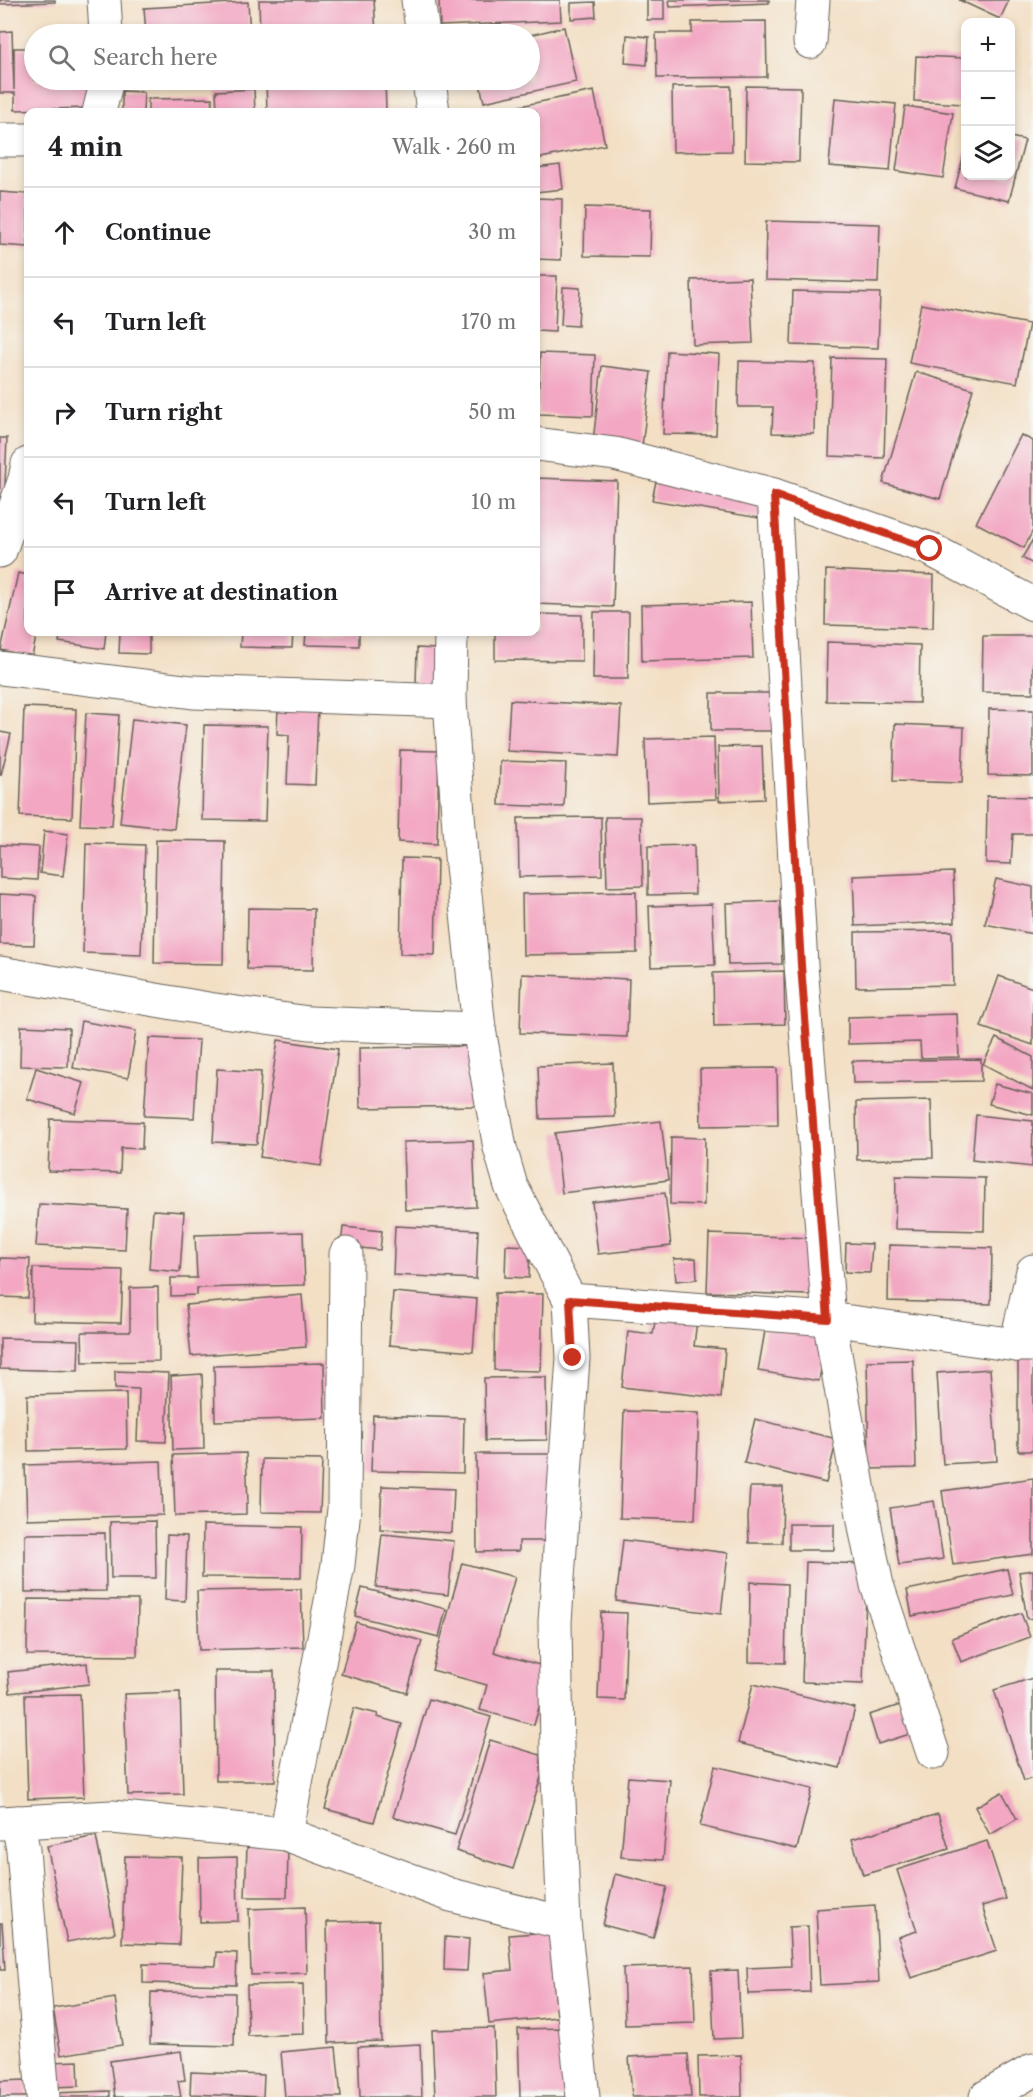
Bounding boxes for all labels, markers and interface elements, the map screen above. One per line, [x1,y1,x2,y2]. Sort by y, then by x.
map controls [961,18,1015,180]
button: + [961,18,1015,72]
search box [24,24,540,90]
icon: search [45,41,78,74]
text: Search here [93,44,218,71]
button: − [961,72,1015,126]
button: layers [961,126,1015,180]
text: 4 min [48,131,123,163]
text: Walk · 260 m [392,135,516,159]
icon: ahead [48,216,81,249]
text: Continue [105,219,211,246]
text: 30 m [468,220,516,244]
icon: left [48,306,81,339]
text: Turn left [105,309,206,336]
text: 170 m [461,310,516,334]
icon: right [48,396,81,429]
text: Turn right [105,399,223,426]
text: 50 m [469,400,516,424]
icon: left [48,486,81,519]
text: Turn left [105,489,206,516]
text: 10 m [471,490,516,514]
route start [916,535,942,561]
icon: arrive [48,576,81,609]
text: Arrive at destination [105,579,338,606]
route end [559,1344,585,1370]

